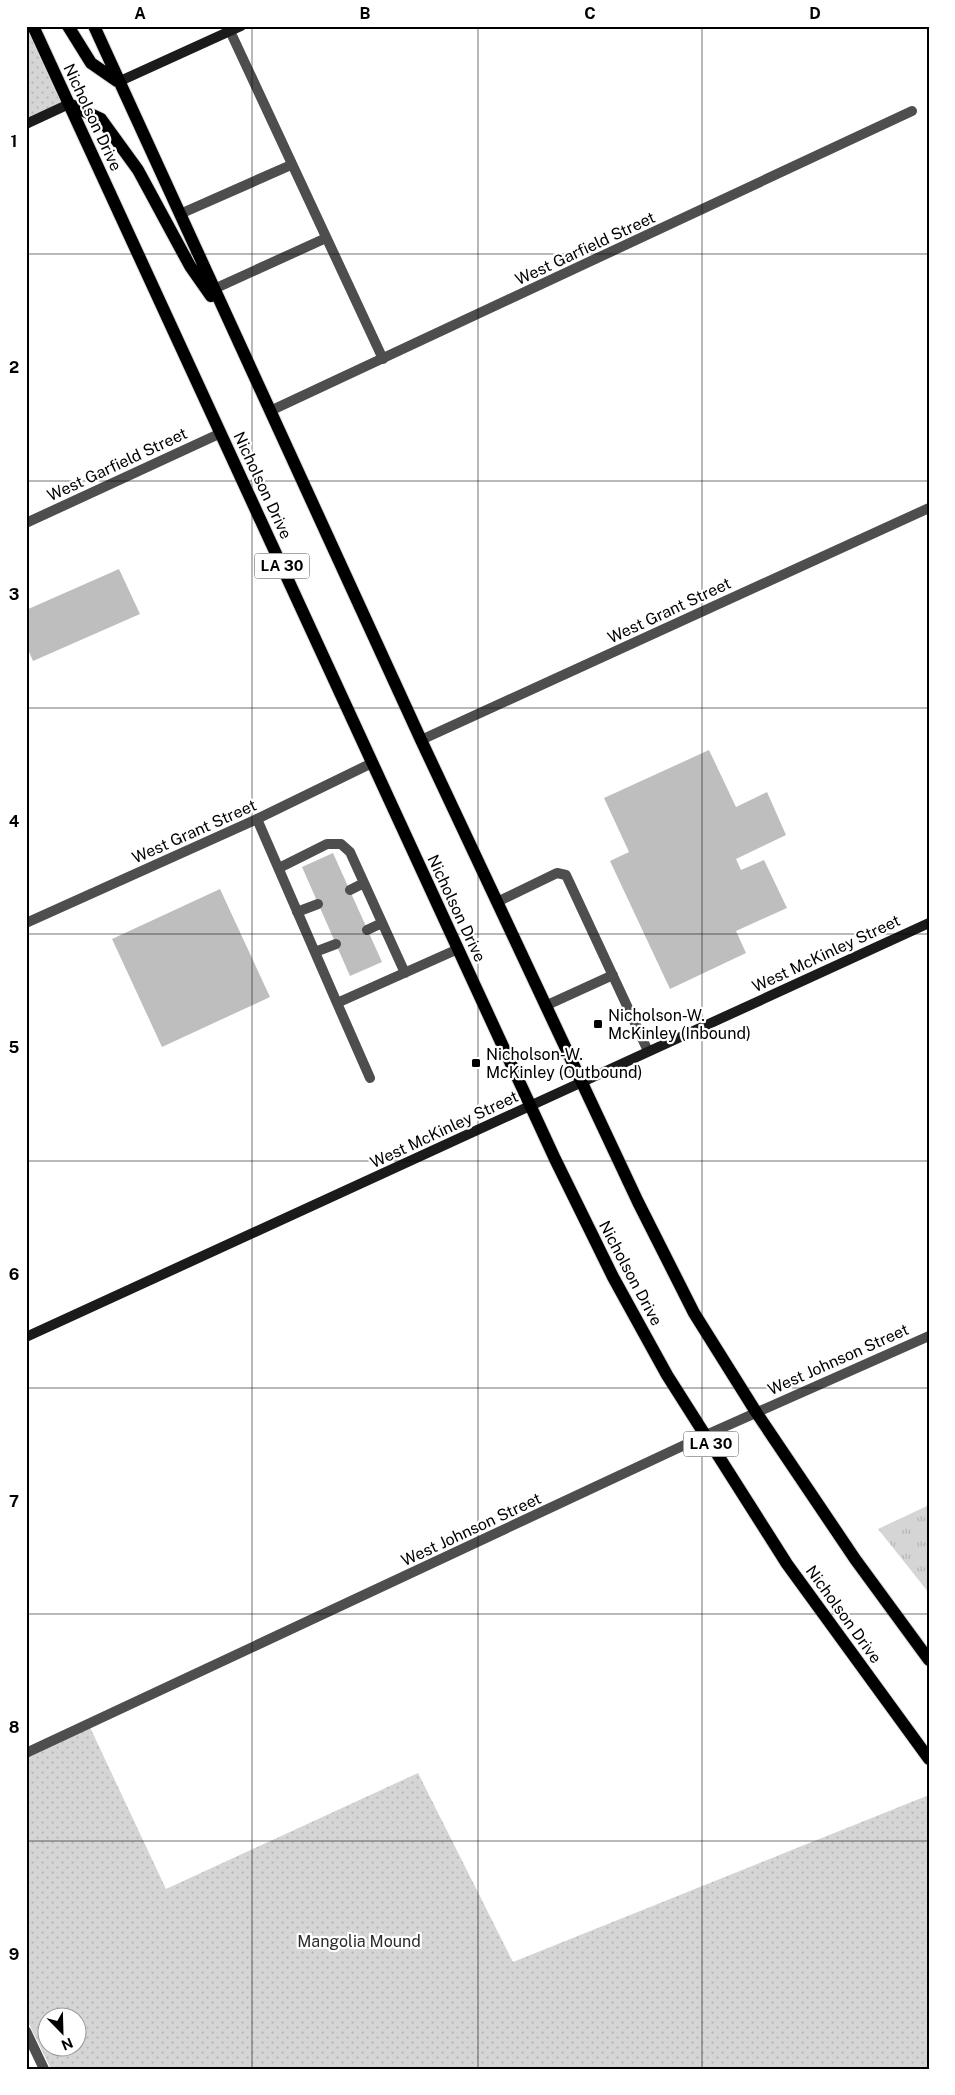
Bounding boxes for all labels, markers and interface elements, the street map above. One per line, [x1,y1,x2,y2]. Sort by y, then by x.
text: A [134,4,146,23]
text: B [360,4,371,23]
text: C [584,4,596,23]
text: D [809,4,821,23]
street label: Nicholson Drive [59,61,126,174]
text: 1 [11,132,17,151]
street label: West Garfield Street [512,208,658,289]
text: 2 [9,358,19,377]
street label: West Garfield Street [44,424,190,505]
street label: Nicholson Drive [229,429,296,542]
road number: LA 30 [254,554,310,578]
street label: West Grant Street [605,574,734,647]
text: 3 [9,585,19,604]
street label: West Grant Street [129,796,259,867]
text: 4 [9,812,20,831]
street label: Nicholson Drive [423,852,490,965]
street label: West McKinley Street [749,911,903,996]
place label: Nicholson-W. McKinley (Inbound) [608,1006,751,1043]
marker: Nicholson-W. McKinley (Inbound) [592,1018,604,1030]
text: 5 [9,1038,20,1057]
place label: Nicholson-W. McKinley (Outbound) [486,1045,642,1082]
marker: Nicholson-W. McKinley (Outbound) [470,1057,482,1069]
street label: West McKinley Street [367,1087,521,1172]
street label: Nicholson Drive [595,1218,666,1329]
text: 6 [9,1265,19,1284]
street label: West Johnson Street [765,1320,912,1399]
road number: LA 30 [684,1432,738,1456]
street label: West Johnson Street [398,1489,544,1570]
text: 7 [9,1492,19,1511]
street label: Nicholson Drive [802,1562,885,1667]
text: 8 [9,1718,20,1737]
park label: Mangolia Mound [297,1932,421,1951]
text: 9 [9,1945,19,1964]
north arrow [38,2008,88,2058]
text: N [59,2034,75,2053]

